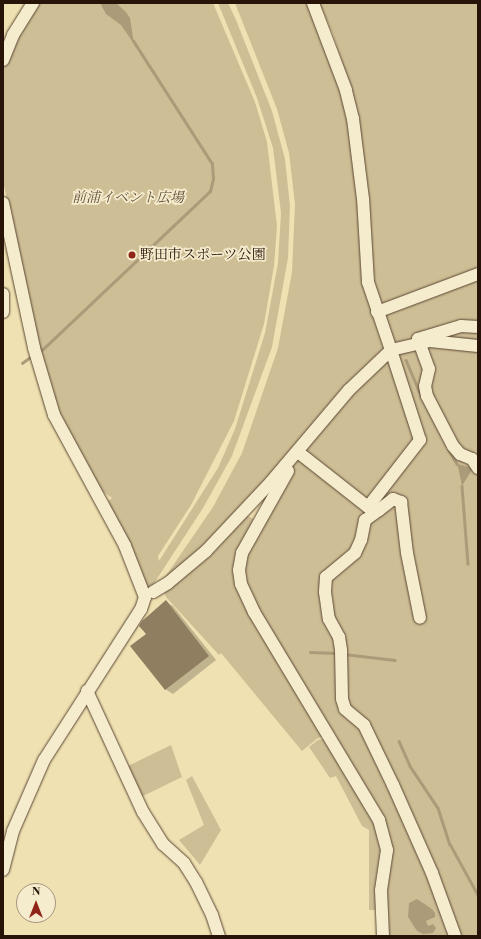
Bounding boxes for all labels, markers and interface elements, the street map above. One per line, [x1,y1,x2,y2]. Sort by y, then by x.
park label: 前浦イベント広場 [72,190,184,206]
place label: 野田市スポーツ公園 [140,247,266,263]
marker: 野田市スポーツ公園 [127,250,137,260]
north arrow [16,883,56,923]
text: N [32,885,40,899]

